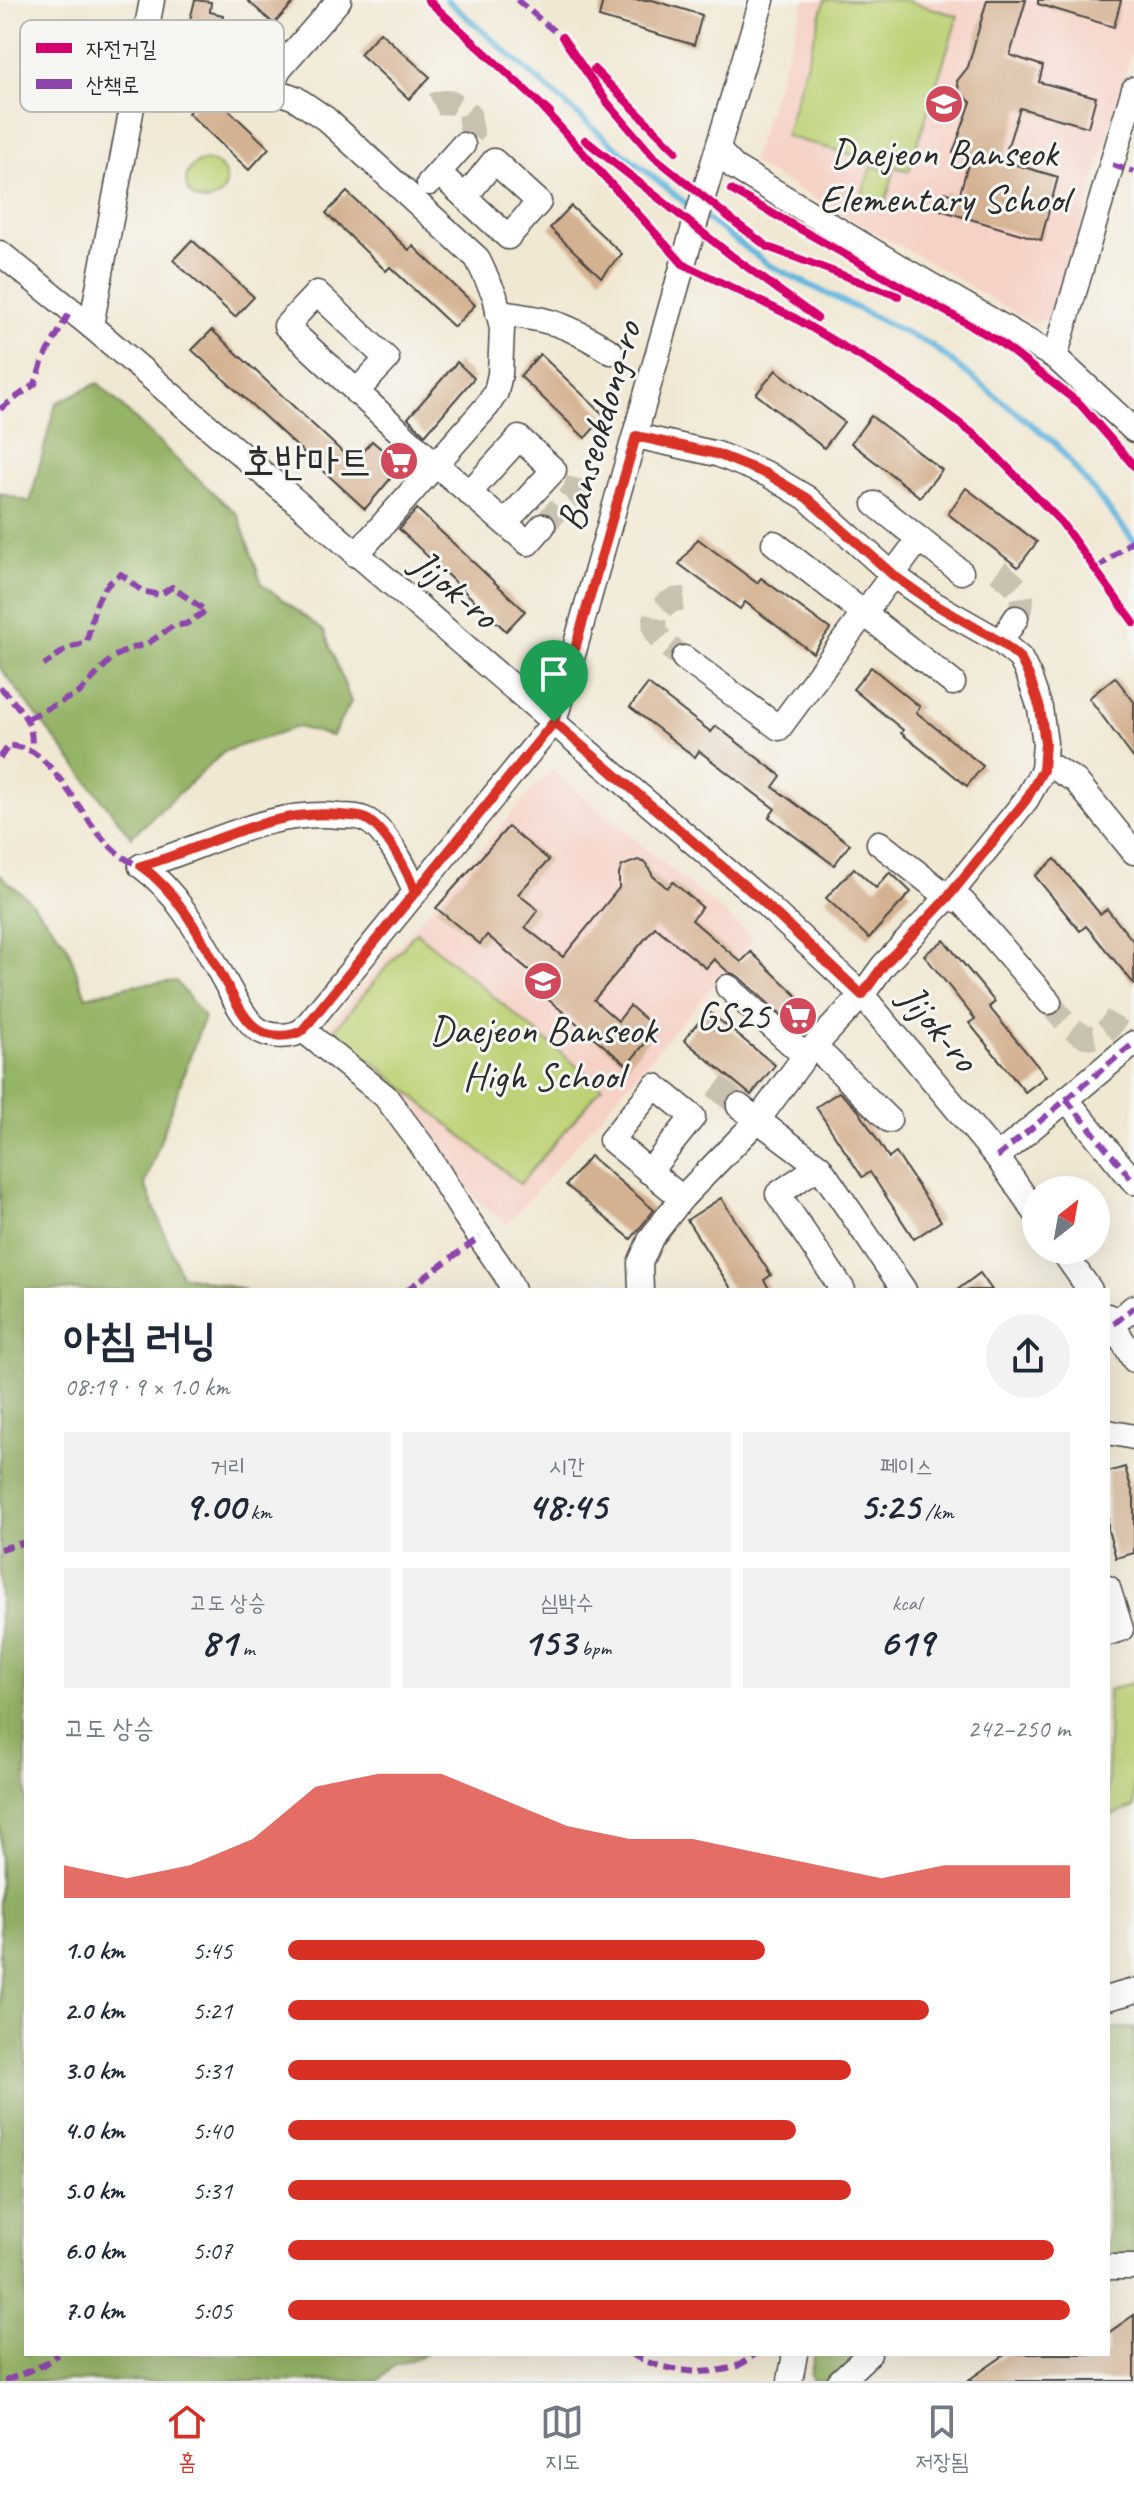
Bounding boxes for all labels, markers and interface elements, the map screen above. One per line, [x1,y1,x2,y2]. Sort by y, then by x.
legend [20,20,284,112]
text: 자전거길 [86,35,157,63]
text: 산책로 [86,71,139,99]
school or university icon: Daejeon Banseok Elementary School [923,83,965,125]
place label: Daejeon Banseok Elementary School [819,128,1075,224]
street label: Banseokdong-ro [545,314,653,536]
place label: 호반마트 [242,436,371,486]
supermarket icon: 호반마트 [378,440,420,482]
street label: Jijok-ro [400,537,510,641]
pin [520,640,588,722]
icon: arrive [532,652,576,696]
school or university icon: Daejeon Banseok High School [522,960,564,1002]
street label: Jijok-ro [887,973,991,1083]
place label: GS25 [696,991,772,1041]
supermarket icon: GS25 [777,995,819,1037]
place label: Daejeon Banseok High School [430,1005,659,1101]
north arrow [1022,1176,1110,1264]
map controls [1022,1176,1110,1264]
text: 아침 러닝 [64,1312,216,1367]
button: share [986,1314,1070,1398]
text: 08:19 · 9 × 1.0 km [64,1370,230,1403]
text: 거리 [210,1453,245,1481]
text: 시간 [549,1453,585,1481]
text: 페이스 [880,1453,933,1481]
text: 9.00 [184,1481,245,1531]
text: 48:45 [527,1481,607,1531]
text: 5:25 [859,1481,920,1531]
text: km [245,1498,272,1526]
text: /km [920,1498,954,1526]
text: 고도 상승 [190,1589,266,1617]
text: 심박수 [540,1589,594,1617]
text: kcal [892,1589,921,1617]
text: 81 [201,1617,237,1667]
text: 153 [523,1617,576,1667]
text: 619 [879,1617,934,1667]
text: m [237,1634,254,1662]
text: bpm [576,1634,611,1662]
text: 고도 상승 [64,1712,154,1745]
text: 242–250 m [967,1712,1070,1745]
text: 1.0 km [64,1934,124,1967]
text: 5:45 [192,1934,232,1967]
text: 2.0 km [64,1994,124,2027]
text: 5:21 [192,1994,232,2027]
text: 3.0 km [64,2054,124,2087]
text: 5:31 [192,2054,232,2087]
text: 4.0 km [64,2114,124,2147]
text: 5:40 [192,2114,232,2147]
text: 5.0 km [64,2174,124,2207]
text: 5:31 [192,2174,232,2207]
text: 6.0 km [64,2234,125,2267]
text: 5:07 [192,2234,232,2267]
text: 7.0 km [64,2294,124,2327]
text: 5:05 [192,2294,232,2327]
tab: 홈 [165,2400,209,2476]
tab: 지도 [540,2400,584,2476]
tab: 저장됨 [915,2400,968,2476]

